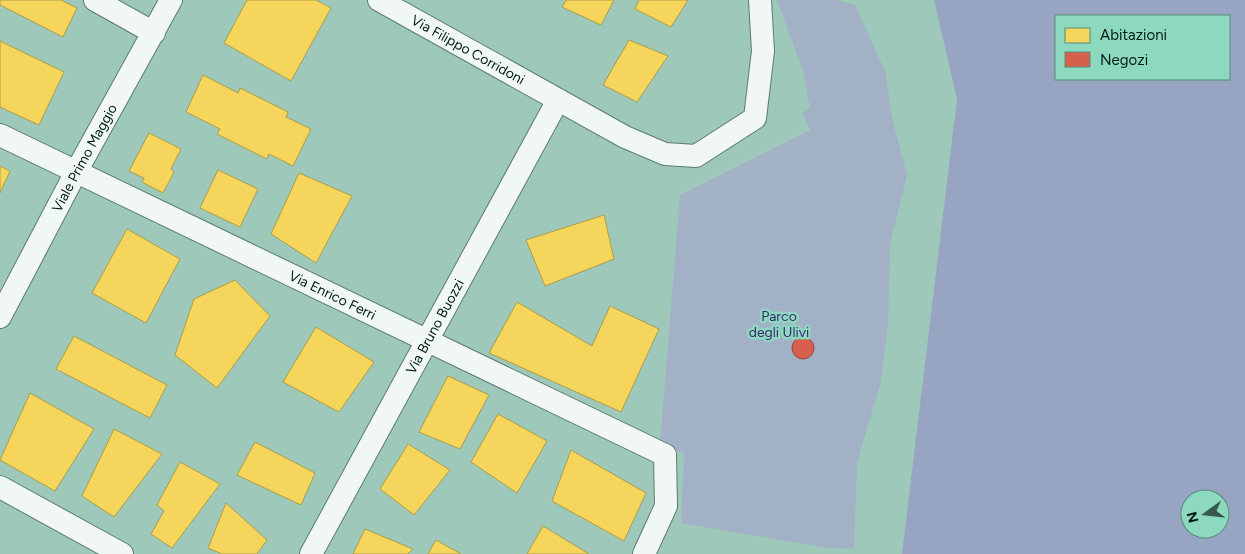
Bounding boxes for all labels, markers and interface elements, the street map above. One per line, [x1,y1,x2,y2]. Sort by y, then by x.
street label: Via Filippo Corridoni [408,11,528,88]
legend [1055,15,1230,80]
text: Abitazioni [1100,26,1167,44]
text: Negozi [1100,51,1148,69]
street label: Viale Primo Maggio [48,101,120,215]
street label: Via Enrico Ferri [286,267,379,323]
street label: Via Bruno Buozzi [402,276,467,377]
park label: Parco degli Ulivi [749,308,809,341]
north arrow [1180,489,1230,539]
text: N [1183,510,1203,525]

